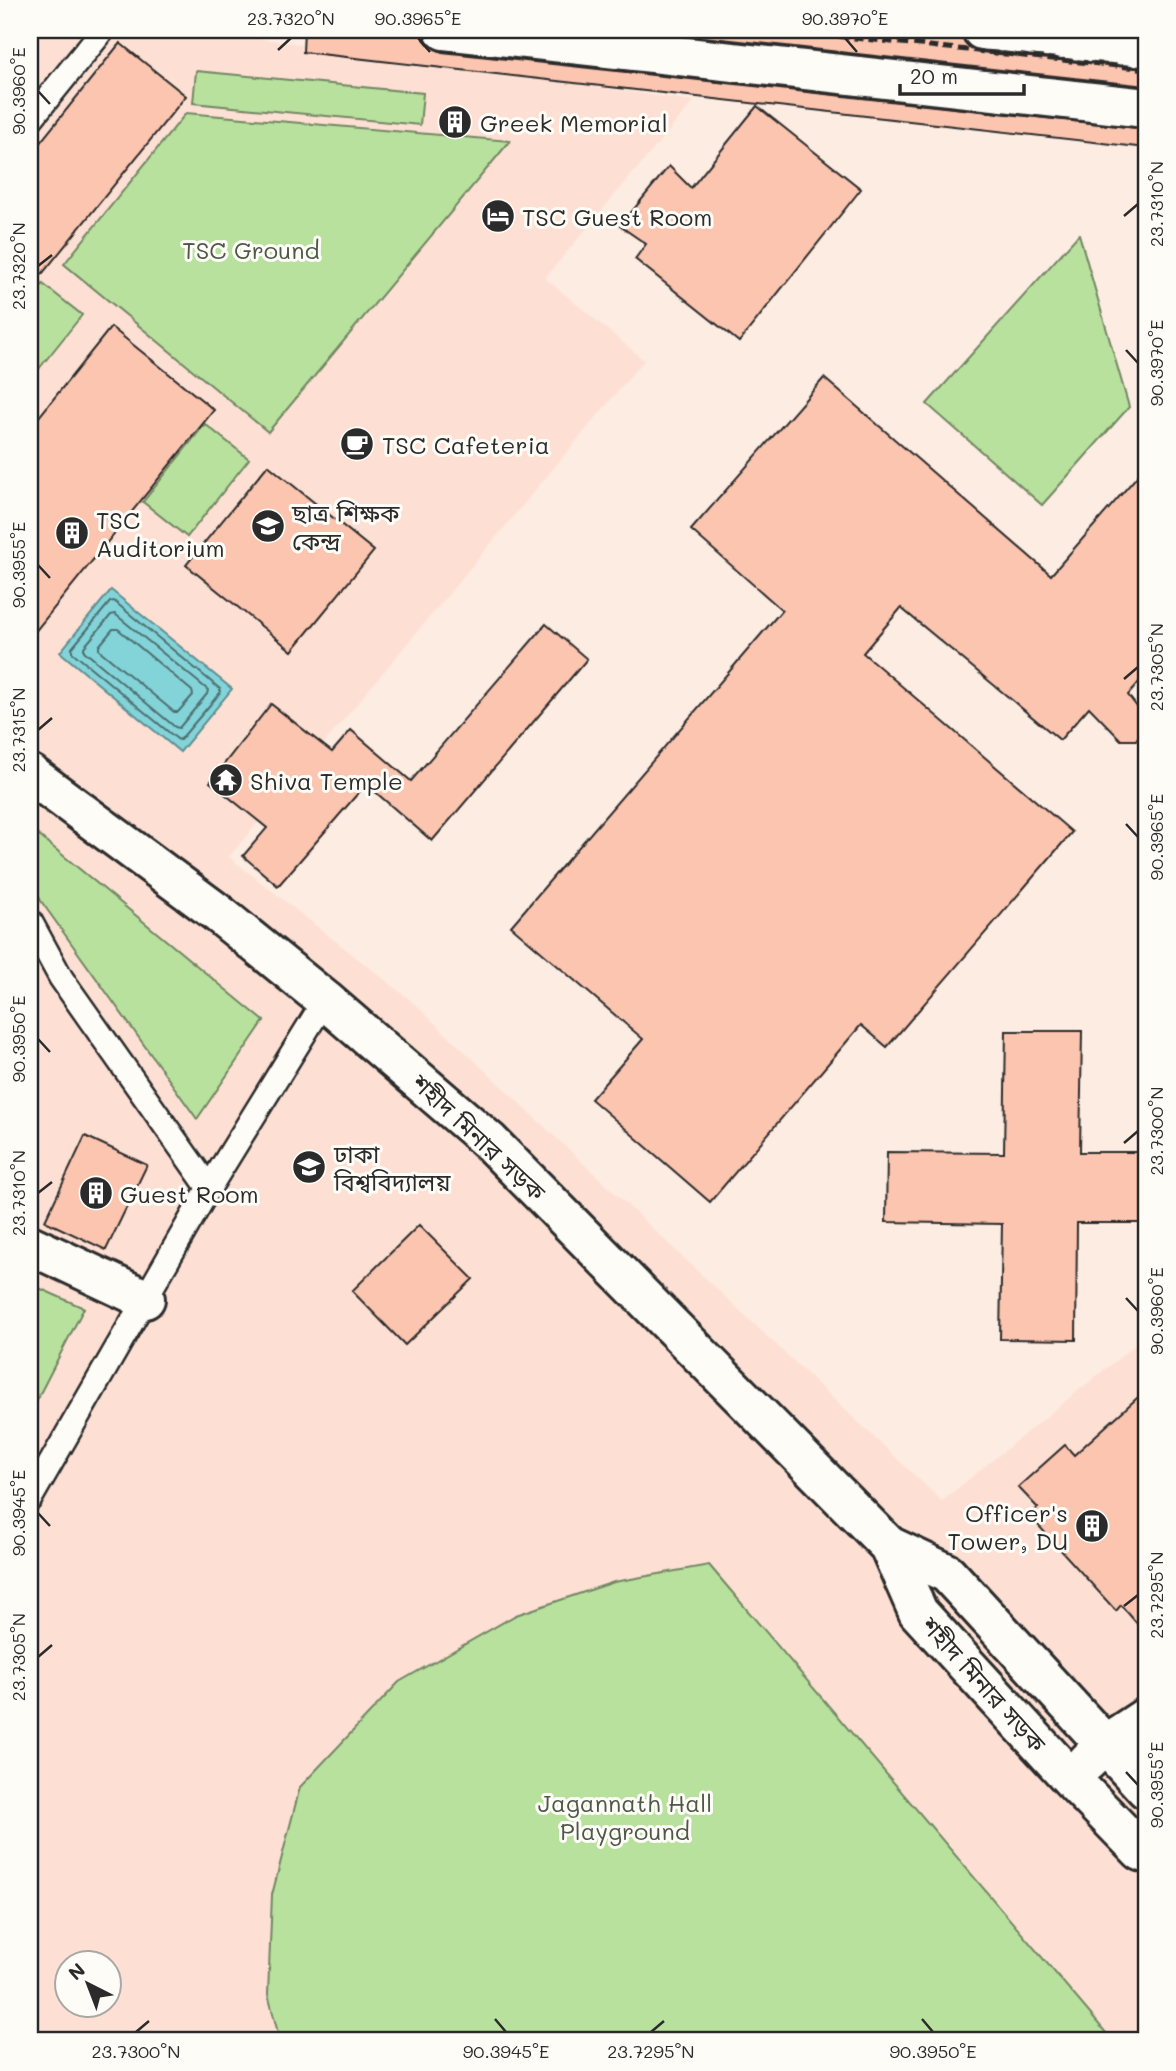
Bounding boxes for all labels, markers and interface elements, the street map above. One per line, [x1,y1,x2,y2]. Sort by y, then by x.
text: 23.7320°N [247,6,335,30]
text: 90.3965°E [375,6,461,30]
text: 90.3970°E [802,6,888,30]
text: 90.3960°E [6,47,30,135]
scale bar [900,52,1024,96]
text: 20 m [910,62,958,89]
building icon: Greek Memorial [436,103,474,141]
place label: Greek Memorial [480,107,668,138]
text: 23.7310°N [1144,161,1168,247]
hotel icon: TSC Guest Room [479,197,517,235]
place label: TSC Guest Room [522,201,712,232]
text: 23.7320°N [6,222,30,310]
park label: TSC Ground [182,234,320,265]
text: 90.3970°E [1144,320,1168,406]
cafe icon: TSC Cafeteria [338,425,376,463]
place label: TSC Cafeteria [382,429,550,460]
place label: ছাত্র শিক্ষক কেন্দ্র [291,497,400,556]
place label: TSC Auditorium [96,504,225,563]
school or university icon: ছাত্র শিক্ষক কেন্দ্র [249,507,287,545]
building icon: TSC Auditorium [53,514,91,552]
text: 90.3955°E [6,522,30,608]
text: 23.7305°N [1144,623,1168,711]
text: 23.7315°N [6,687,30,773]
temple icon: Shiva Temple [207,761,245,799]
place label: Shiva Temple [250,765,403,796]
text: 90.3965°E [1144,794,1168,880]
text: 90.3950°E [6,995,30,1083]
street label: শহীদ মিনার সড়ক [405,1066,553,1207]
text: 23.7300°N [1144,1087,1168,1175]
place label: ঢাকা বিশ্ববিদ্যালয় [333,1138,451,1197]
school or university icon: ঢাকা বিশ্ববিদ্যালয় [290,1148,328,1186]
text: 23.7310°N [6,1150,30,1236]
building icon: Guest Room [77,1174,115,1212]
place label: Guest Room [120,1178,259,1209]
text: 90.3960°E [1144,1267,1168,1355]
text: 90.3945°E [6,1470,30,1556]
place label: Officer's Tower, DU [947,1497,1068,1556]
building icon: Officer's Tower, DU [1073,1507,1111,1545]
text: 23.7295°N [1144,1551,1168,1639]
street label: শহীদ মিনার সড়ক [914,1609,1053,1759]
text: 23.7305°N [6,1613,30,1701]
text: 90.3955°E [1144,1742,1168,1828]
park label: Jagannath Hall Playground [538,1787,712,1846]
north arrow [52,1948,122,2018]
text: N [63,1957,90,1985]
text: 23.7300°N [92,2039,180,2063]
text: 90.3945°E [463,2039,549,2063]
text: 23.7295°N [607,2039,695,2063]
text: 90.3950°E [889,2039,977,2063]

